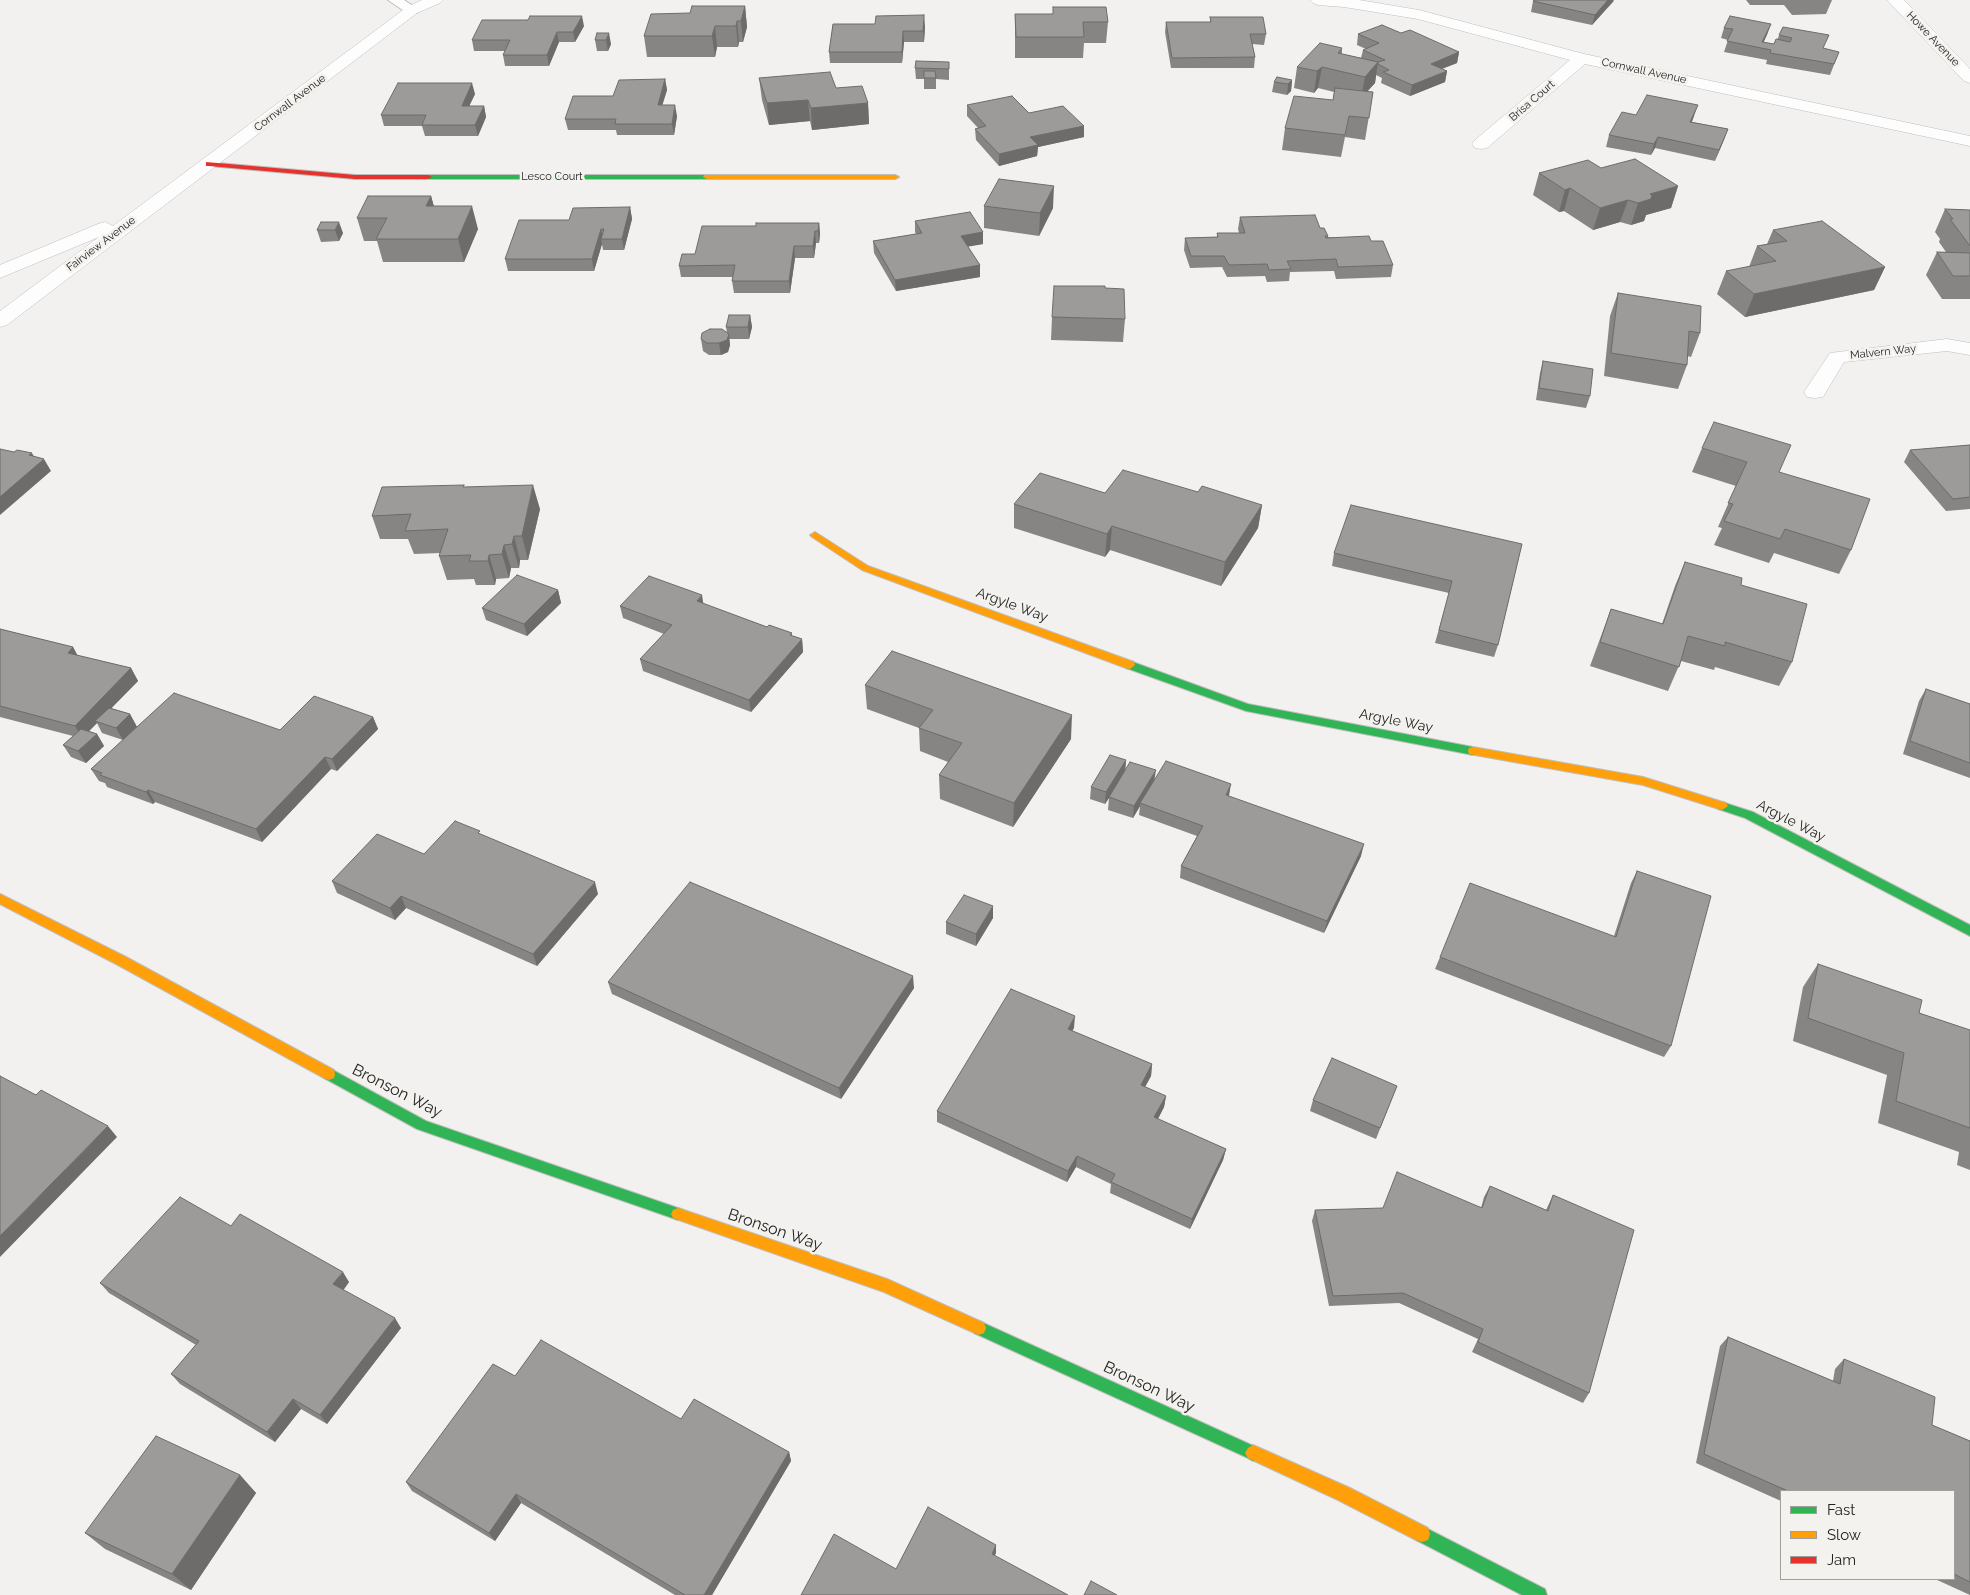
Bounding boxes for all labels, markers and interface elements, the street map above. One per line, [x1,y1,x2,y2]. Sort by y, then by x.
street label: Howe Avenue [1904,9,1962,69]
street label: Cornwall Avenue [1600,56,1688,86]
street label: Cornwall Avenue [252,72,328,134]
street label: Brisa Court [1507,78,1557,124]
street label: Lesco Court [521,170,583,184]
street label: Fairview Avenue [64,214,138,274]
street label: Malvern Way [1849,342,1917,362]
street label: Argyle Way [974,584,1050,626]
street label: Argyle Way [1358,706,1434,736]
street label: Argyle Way [1754,797,1828,845]
street label: Bronson Way [349,1060,445,1122]
street label: Bronson Way [725,1205,825,1255]
street label: Bronson Way [1100,1357,1198,1417]
legend [1780,1490,1955,1580]
text: Fast [1827,1501,1855,1519]
text: Slow [1827,1526,1861,1544]
text: Jam [1827,1551,1856,1569]

